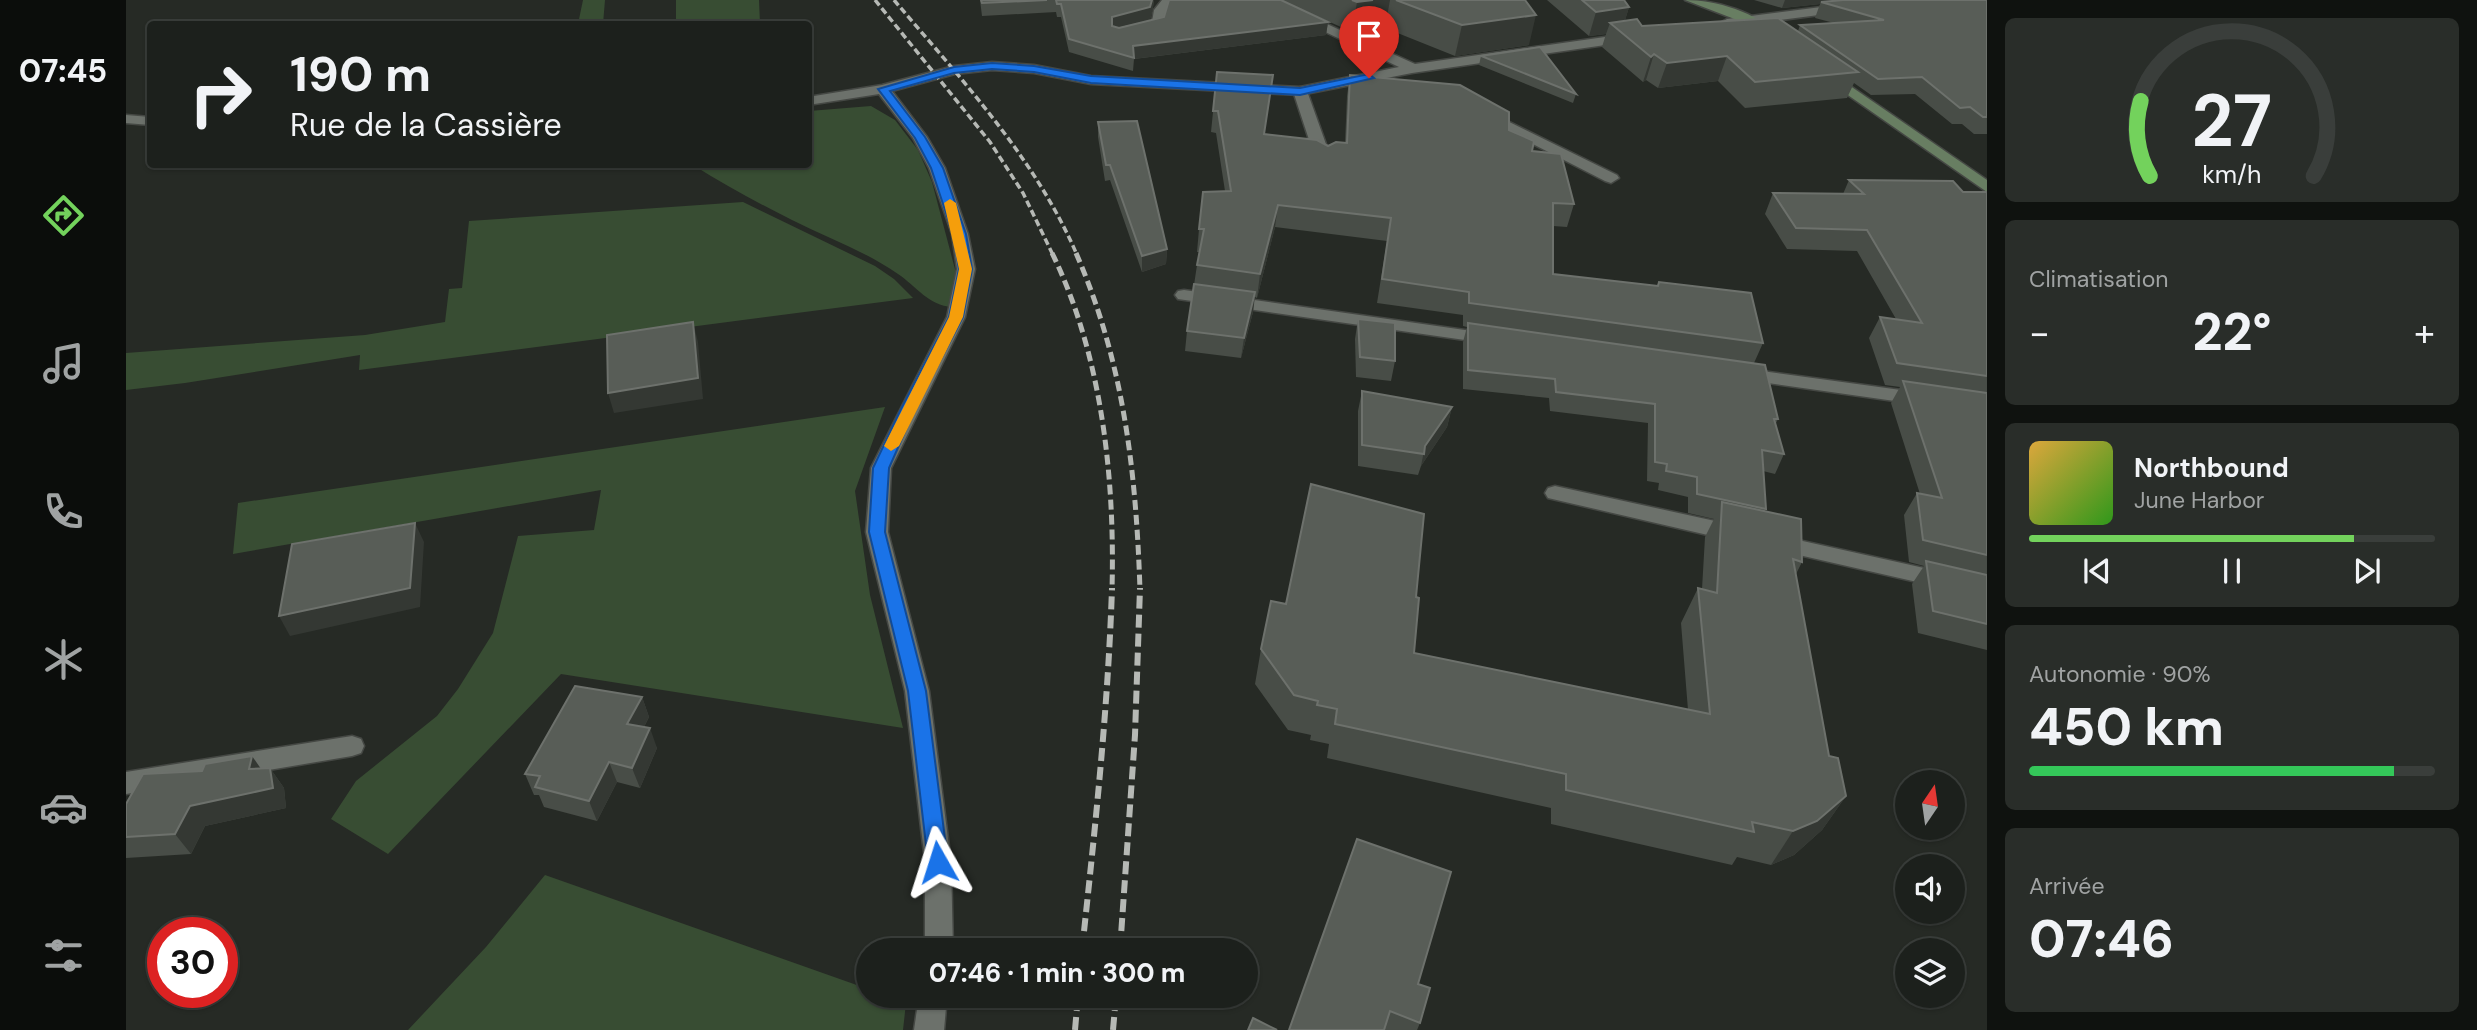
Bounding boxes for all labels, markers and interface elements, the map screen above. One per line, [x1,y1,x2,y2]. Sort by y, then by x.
pin [1339,6,1399,78]
icon: arrive [1350,17,1388,55]
text: 190 m [290,42,431,106]
icon: right [175,49,266,140]
text: 07:45 [19,50,107,92]
text: 27 [2192,75,2272,170]
text: Rue de la Cassière [290,104,562,146]
text: km/h [2202,158,2262,191]
icon: directions [39,191,88,240]
text: Climatisation [2029,264,2168,294]
text: 22° [2192,298,2272,366]
text: − [2029,308,2050,358]
text: + [2414,308,2435,358]
icon: music [39,339,88,388]
text: Northbound [2134,451,2289,485]
text: June Harbor [2134,485,2264,515]
icon: phone [39,487,88,536]
icon: previous [2078,552,2116,590]
icon: pause [2213,552,2251,590]
icon: next [2348,552,2386,590]
icon: climate [39,635,88,684]
text: Autonomie · 90% [2029,659,2211,689]
text: 450 km [2029,693,2224,761]
north arrow [1895,770,1965,840]
map controls [1895,770,1965,1008]
icon: car [39,783,88,832]
position arrow [901,825,975,899]
button: sound [1895,854,1965,924]
text: Arrivée [2029,871,2105,901]
text: 07:46 [2029,905,2174,973]
speed limit sign: 30 [147,917,238,1008]
icon: filters [39,931,88,980]
button: layers [1895,938,1965,1008]
text: 07:46 · 1 min · 300 m [929,956,1185,990]

